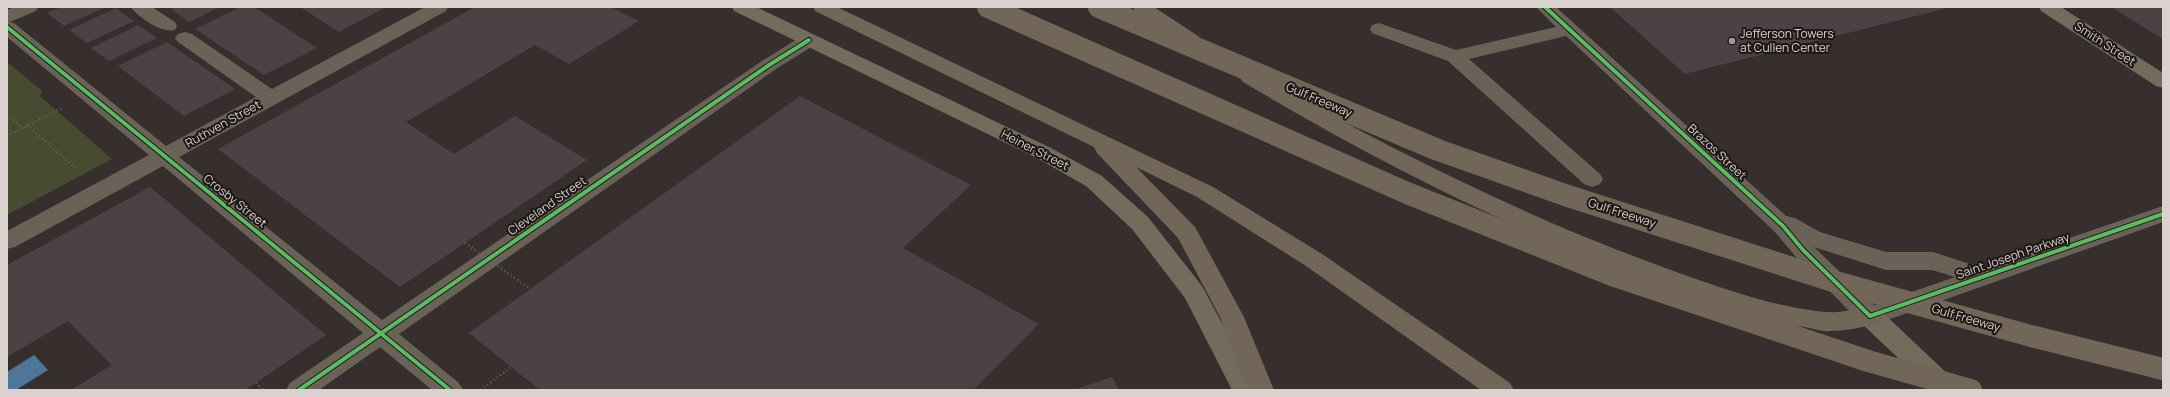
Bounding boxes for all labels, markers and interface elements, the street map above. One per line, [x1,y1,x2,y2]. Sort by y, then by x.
street label: Smith Street [2071,17,2139,70]
place label: Jefferson Towers at Cullen Center [1740,25,1834,56]
marker: Jefferson Towers at Cullen Center [1727,36,1737,46]
street label: Gulf Freeway [1283,78,1356,121]
street label: Ruthven Street [182,96,264,151]
street label: Brazos Street [1684,120,1751,184]
street label: Heiner Street [998,125,1072,174]
street label: Crosby Street [200,170,271,232]
street label: Cleveland Street [504,172,590,239]
street label: Gulf Freeway [1586,194,1659,232]
street label: Saint Joseph Parkway [1954,228,2072,283]
street label: Gulf Freeway [1930,300,2003,336]

